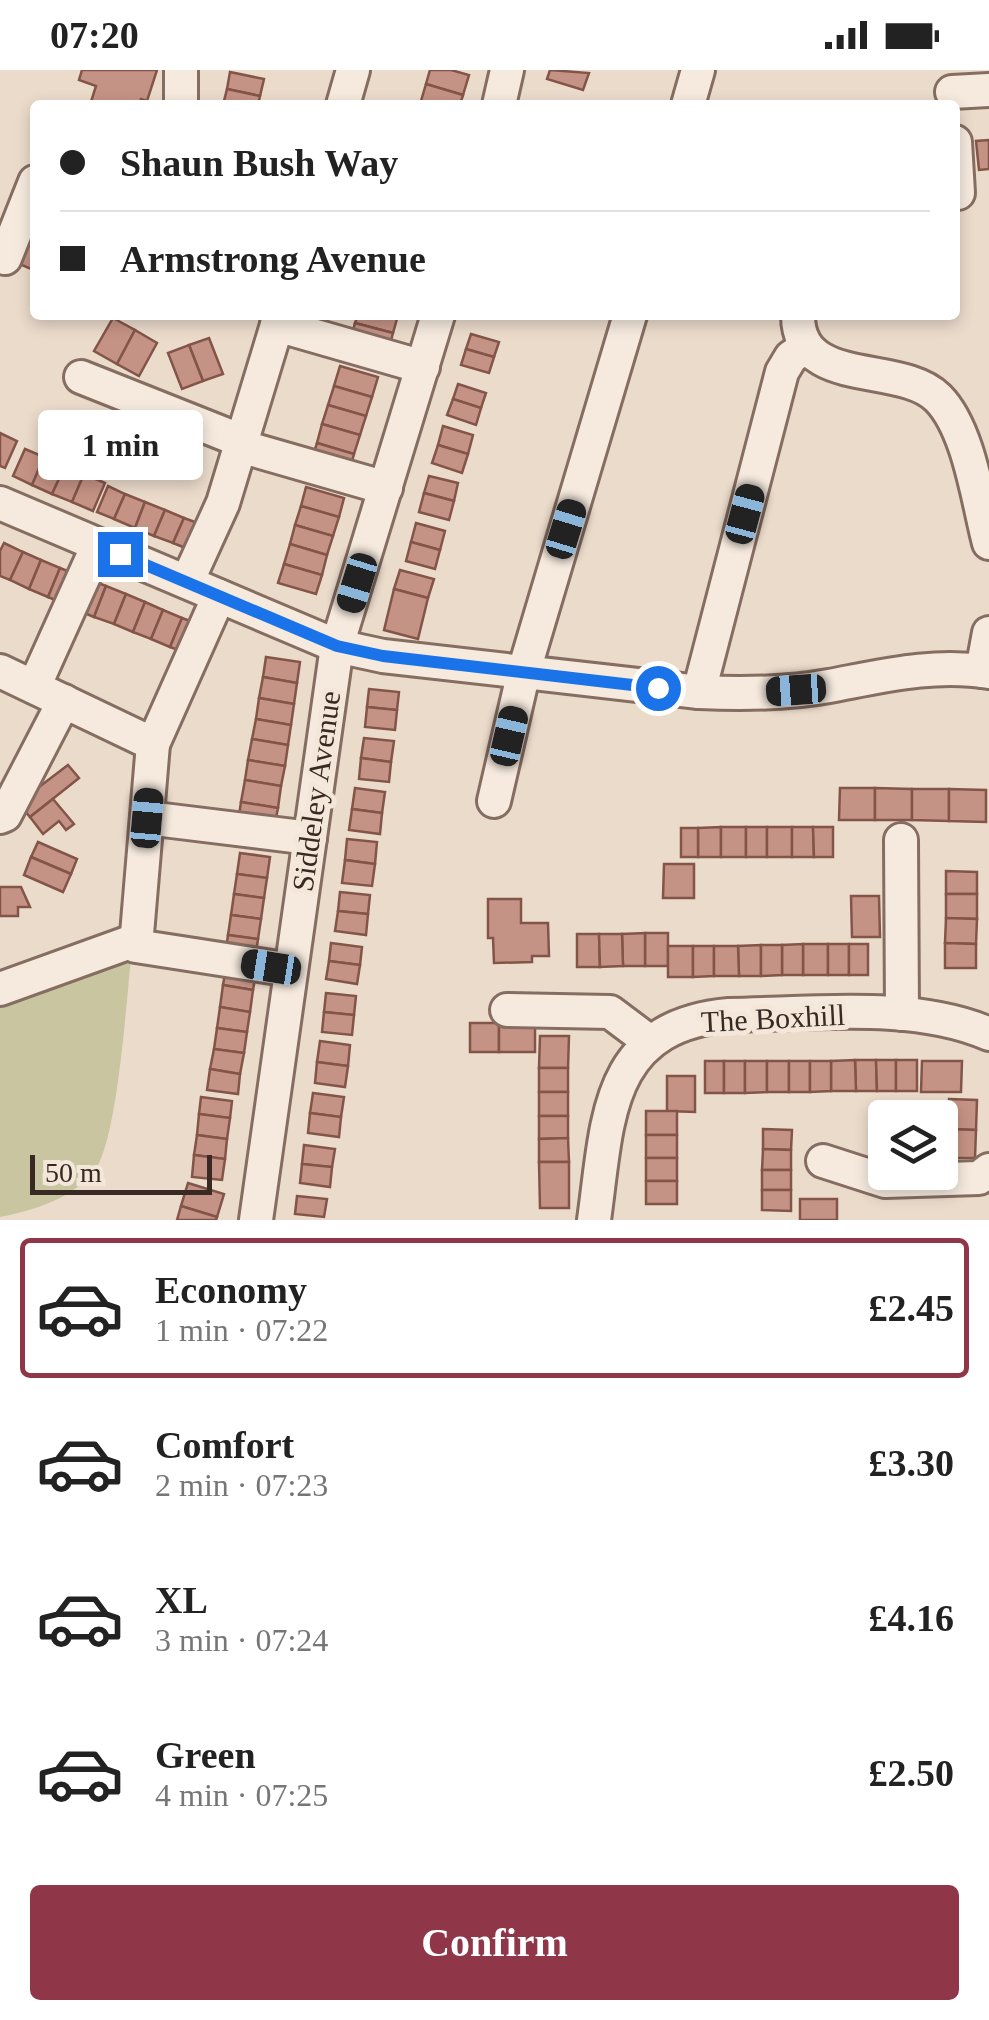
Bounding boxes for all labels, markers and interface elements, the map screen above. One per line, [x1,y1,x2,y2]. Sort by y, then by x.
text: 07:20 [50,14,139,56]
text: Shaun Bush Way [120,142,398,184]
text: Armstrong Avenue [120,238,426,280]
callout: 1 min [38,409,202,479]
text: 1 min [82,427,159,463]
car [723,481,767,547]
car [543,496,589,562]
route end [98,532,143,577]
car [334,550,380,616]
route start [636,666,681,711]
car [765,673,827,707]
street label: Siddeley Avenue [286,689,346,893]
car [488,703,530,769]
car [129,787,165,849]
car [239,947,303,987]
street label: The Boxhill [700,998,846,1038]
map controls [868,1100,958,1190]
button: layers [868,1100,958,1190]
scale bar [30,1150,212,1194]
text: 50 m [45,1157,102,1188]
icon: car [35,1263,125,1353]
text: Economy [155,1269,307,1311]
text: £2.45 [869,1287,954,1329]
text: 1 min · 07:22 [155,1312,328,1348]
icon: car [35,1418,125,1508]
text: Comfort [155,1424,294,1466]
text: £3.30 [869,1442,954,1484]
text: 2 min · 07:23 [155,1467,328,1503]
icon: car [35,1573,125,1663]
text: XL [155,1579,208,1621]
text: £4.16 [869,1597,954,1639]
text: 3 min · 07:24 [155,1622,328,1658]
icon: car [35,1728,125,1818]
text: Green [155,1734,256,1776]
text: £2.50 [869,1752,954,1794]
text: 4 min · 07:25 [155,1777,328,1813]
button: Confirm [30,1885,959,2000]

